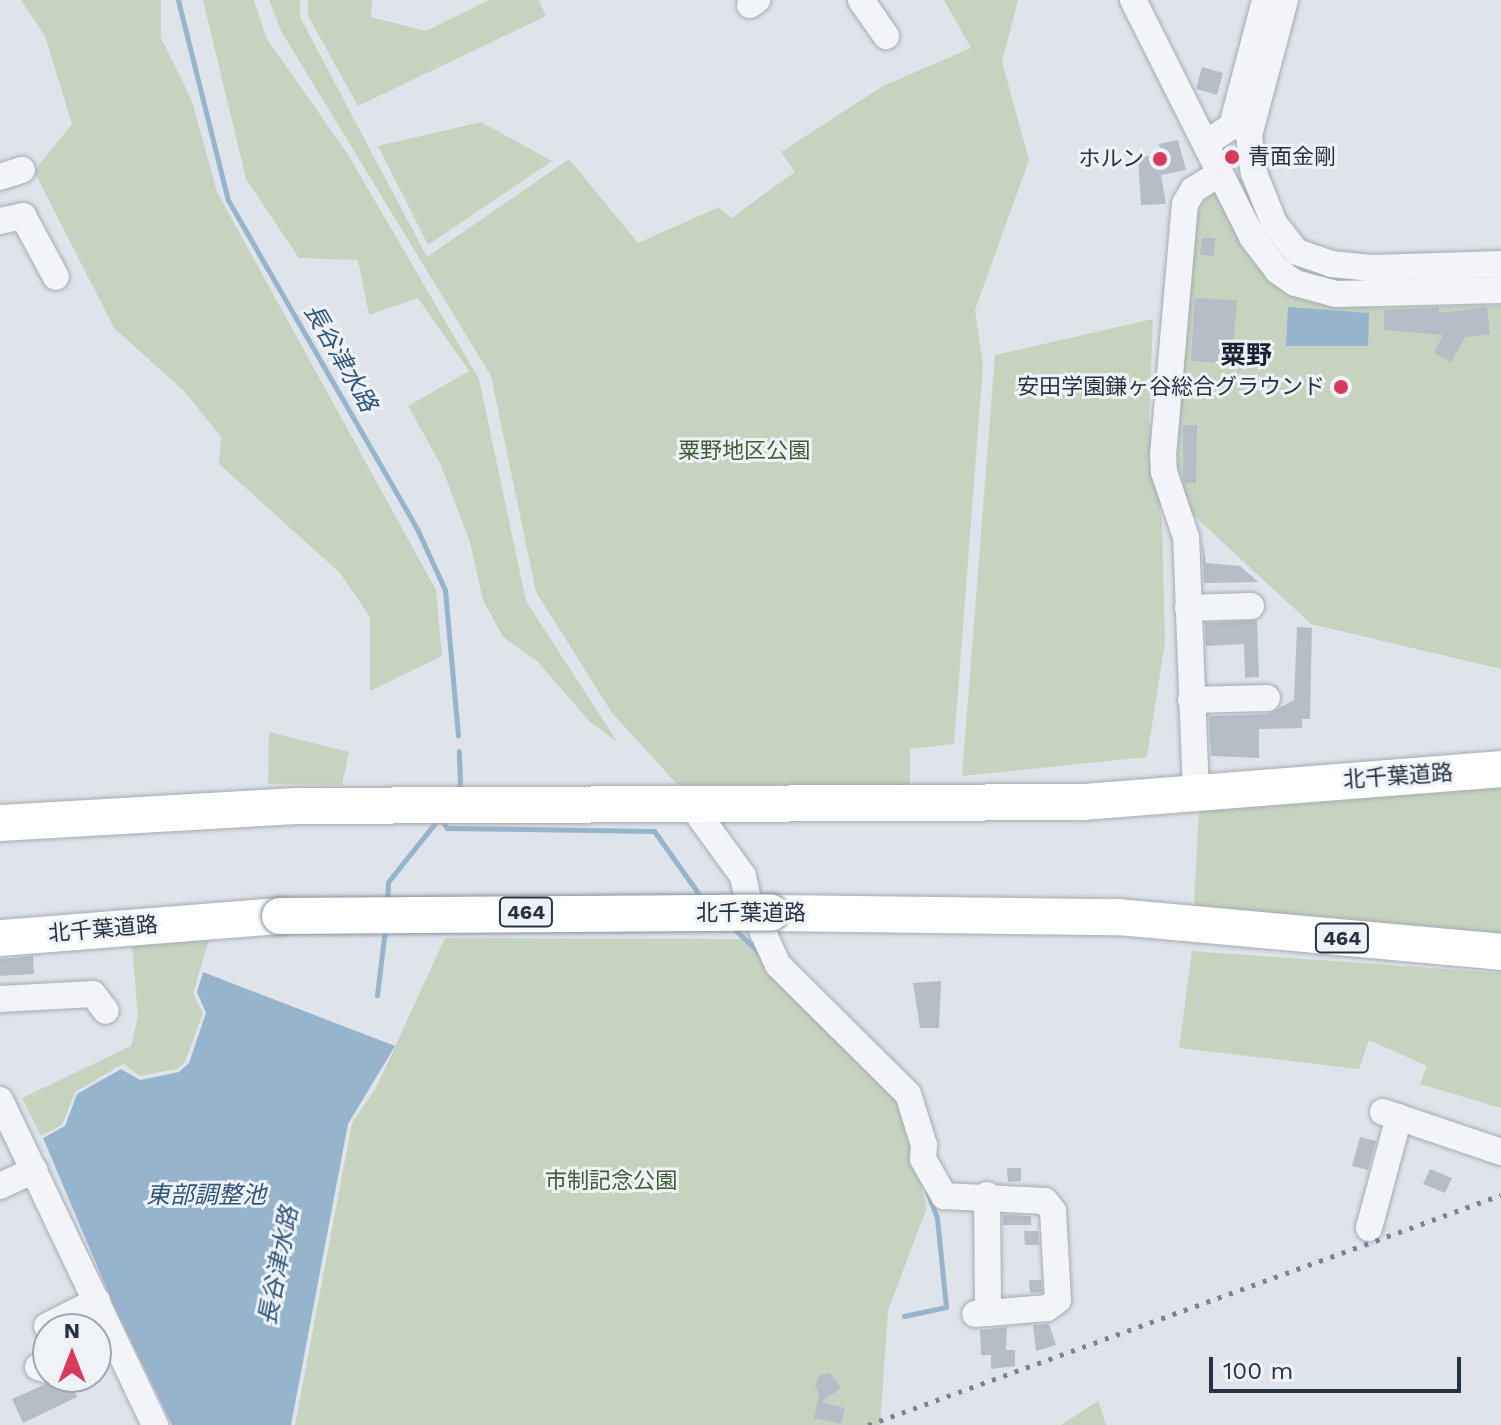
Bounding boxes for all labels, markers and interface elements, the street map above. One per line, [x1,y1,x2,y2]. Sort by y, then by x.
place label: 青面金剛 [1248,144,1336,170]
place label: ホルン [1078,146,1144,172]
marker: 青面金剛 [1223,148,1241,166]
marker: ホルン [1151,150,1169,168]
water label: 長谷津水路 [298,299,382,417]
district label: 粟野 [1220,340,1272,372]
place label: 安田学園鎌ヶ谷総合グラウンド [1017,374,1325,400]
marker: 安田学園鎌ヶ谷総合グラウンド [1332,378,1350,396]
park label: 粟野地区公園 [678,438,810,464]
street label: 北千葉道路 [1342,759,1454,793]
road number: 464 [498,896,554,928]
street label: 北千葉道路 [696,900,806,926]
street label: 北千葉道路 [47,911,159,947]
road number: 464 [1314,922,1370,954]
park label: 市制記念公園 [545,1168,677,1194]
water label: 東部調整池 [146,1182,266,1210]
water label: 長谷津水路 [253,1204,305,1328]
north arrow [32,1313,112,1393]
text: N [64,1318,80,1343]
scale bar [1213,1341,1465,1391]
text: 100 m [1223,1357,1293,1385]

